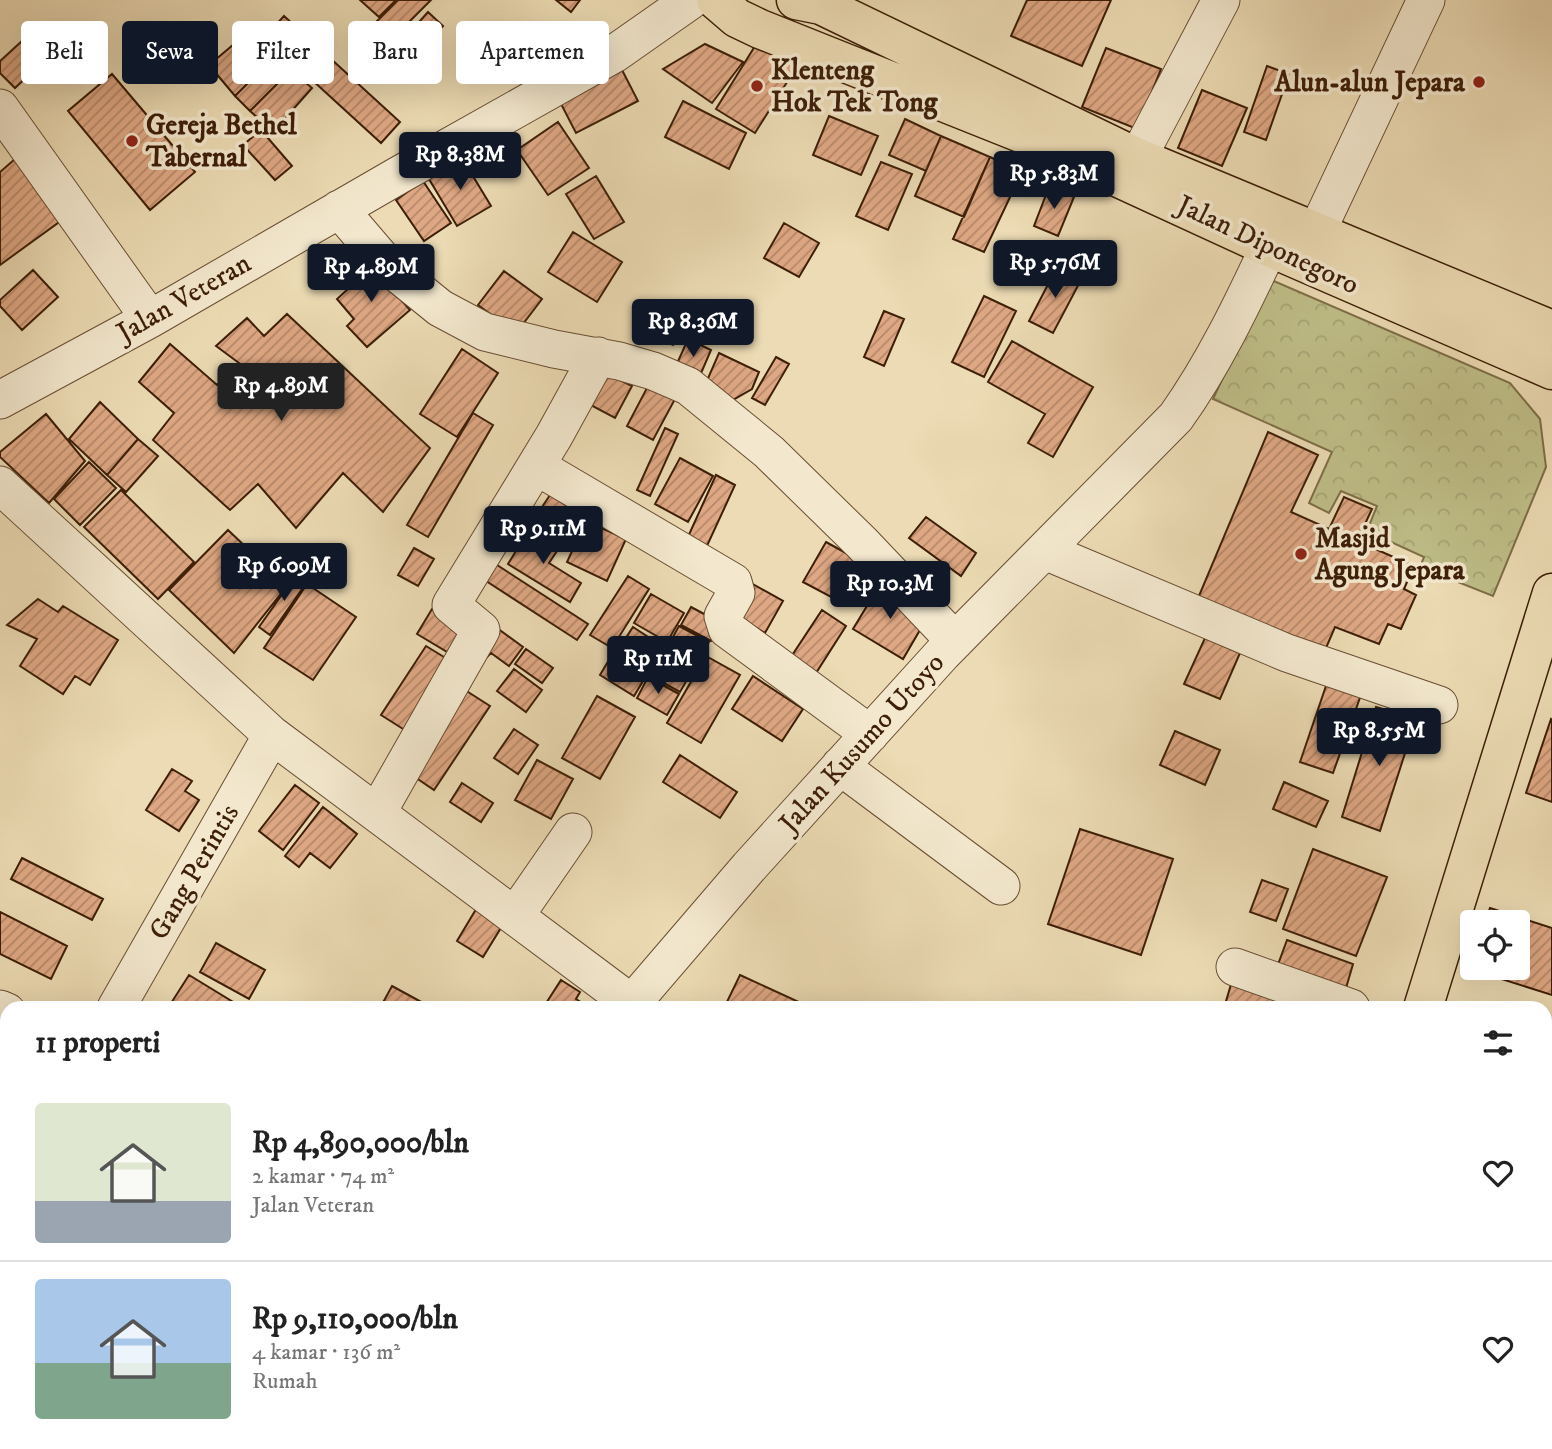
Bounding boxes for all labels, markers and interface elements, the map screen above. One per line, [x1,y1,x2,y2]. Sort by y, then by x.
chip: Beli [21,21,108,84]
chip: Sewa [122,21,218,84]
chip: Filter [232,21,334,84]
chip: Baru [348,21,442,84]
chip: Apartemen [456,21,609,84]
place label: Klenteng Hok Tek Tong [771,53,939,120]
place label: Alun-alun Jepara [1273,65,1466,100]
marker: Alun-alun Jepara [1471,74,1487,90]
marker: Klenteng Hok Tek Tong [749,78,765,94]
place label: Gereja Bethel Tabernal [145,108,297,175]
pin: Rp 8.38M [388,132,532,192]
marker: Gereja Bethel Tabernal [124,133,140,149]
text: Rp 8.38M [415,140,505,169]
pin: Rp 5.83M [982,152,1126,211]
text: Rp 5.83M [1009,159,1099,188]
street label: Jalan Diponegoro [1169,186,1364,302]
pin: Rp 5.76M [983,240,1127,300]
pin: Rp 4.89M [299,244,443,304]
street label: Jalan Veteran [108,245,257,352]
text: Rp 5.76M [1009,248,1101,277]
text: Rp 4.89M [323,252,419,281]
pin: Rp 8.36M [621,300,765,359]
text: Rp 8.36M [648,307,738,336]
pin: Rp 4.89M [209,364,353,423]
text: Rp 4.89M [233,371,329,400]
pin: Rp 9.11M [471,506,615,566]
text: Rp 9.11M [500,514,586,543]
place label: Masjid Agung Jepara [1314,521,1466,588]
pin: Rp 6.09M [212,544,356,603]
marker: Masjid Agung Jepara [1293,546,1309,562]
text: Rp 6.09M [237,551,331,580]
pin: Rp 10.3M [818,562,962,621]
text: Rp 10.3M [846,569,934,598]
pin: Rp 11M [601,636,715,696]
text: Rp 11M [623,644,693,673]
street label: Jalan Kusumo Utoyo [770,646,952,842]
pin: Rp 8.55M [1307,708,1451,768]
text: Rp 8.55M [1333,716,1425,745]
street label: Gang Perintis [141,798,247,946]
map controls [1460,910,1530,980]
button: locate [1460,910,1530,980]
icon: filters [1479,1024,1517,1062]
text: 11 properti [35,1025,160,1062]
text: Rp 4,890,000/bln [252,1125,469,1162]
icon: home [91,1131,175,1215]
icon: heart [1479,1154,1517,1192]
text: 2 kamar · 74 m² [252,1162,394,1191]
text: Jalan Veteran [252,1191,374,1220]
text: Rp 9,110,000/bln [252,1301,458,1338]
icon: home [91,1307,175,1391]
icon: heart [1479,1330,1517,1368]
text: 4 kamar · 136 m² [252,1338,400,1367]
text: Rumah [252,1367,318,1396]

